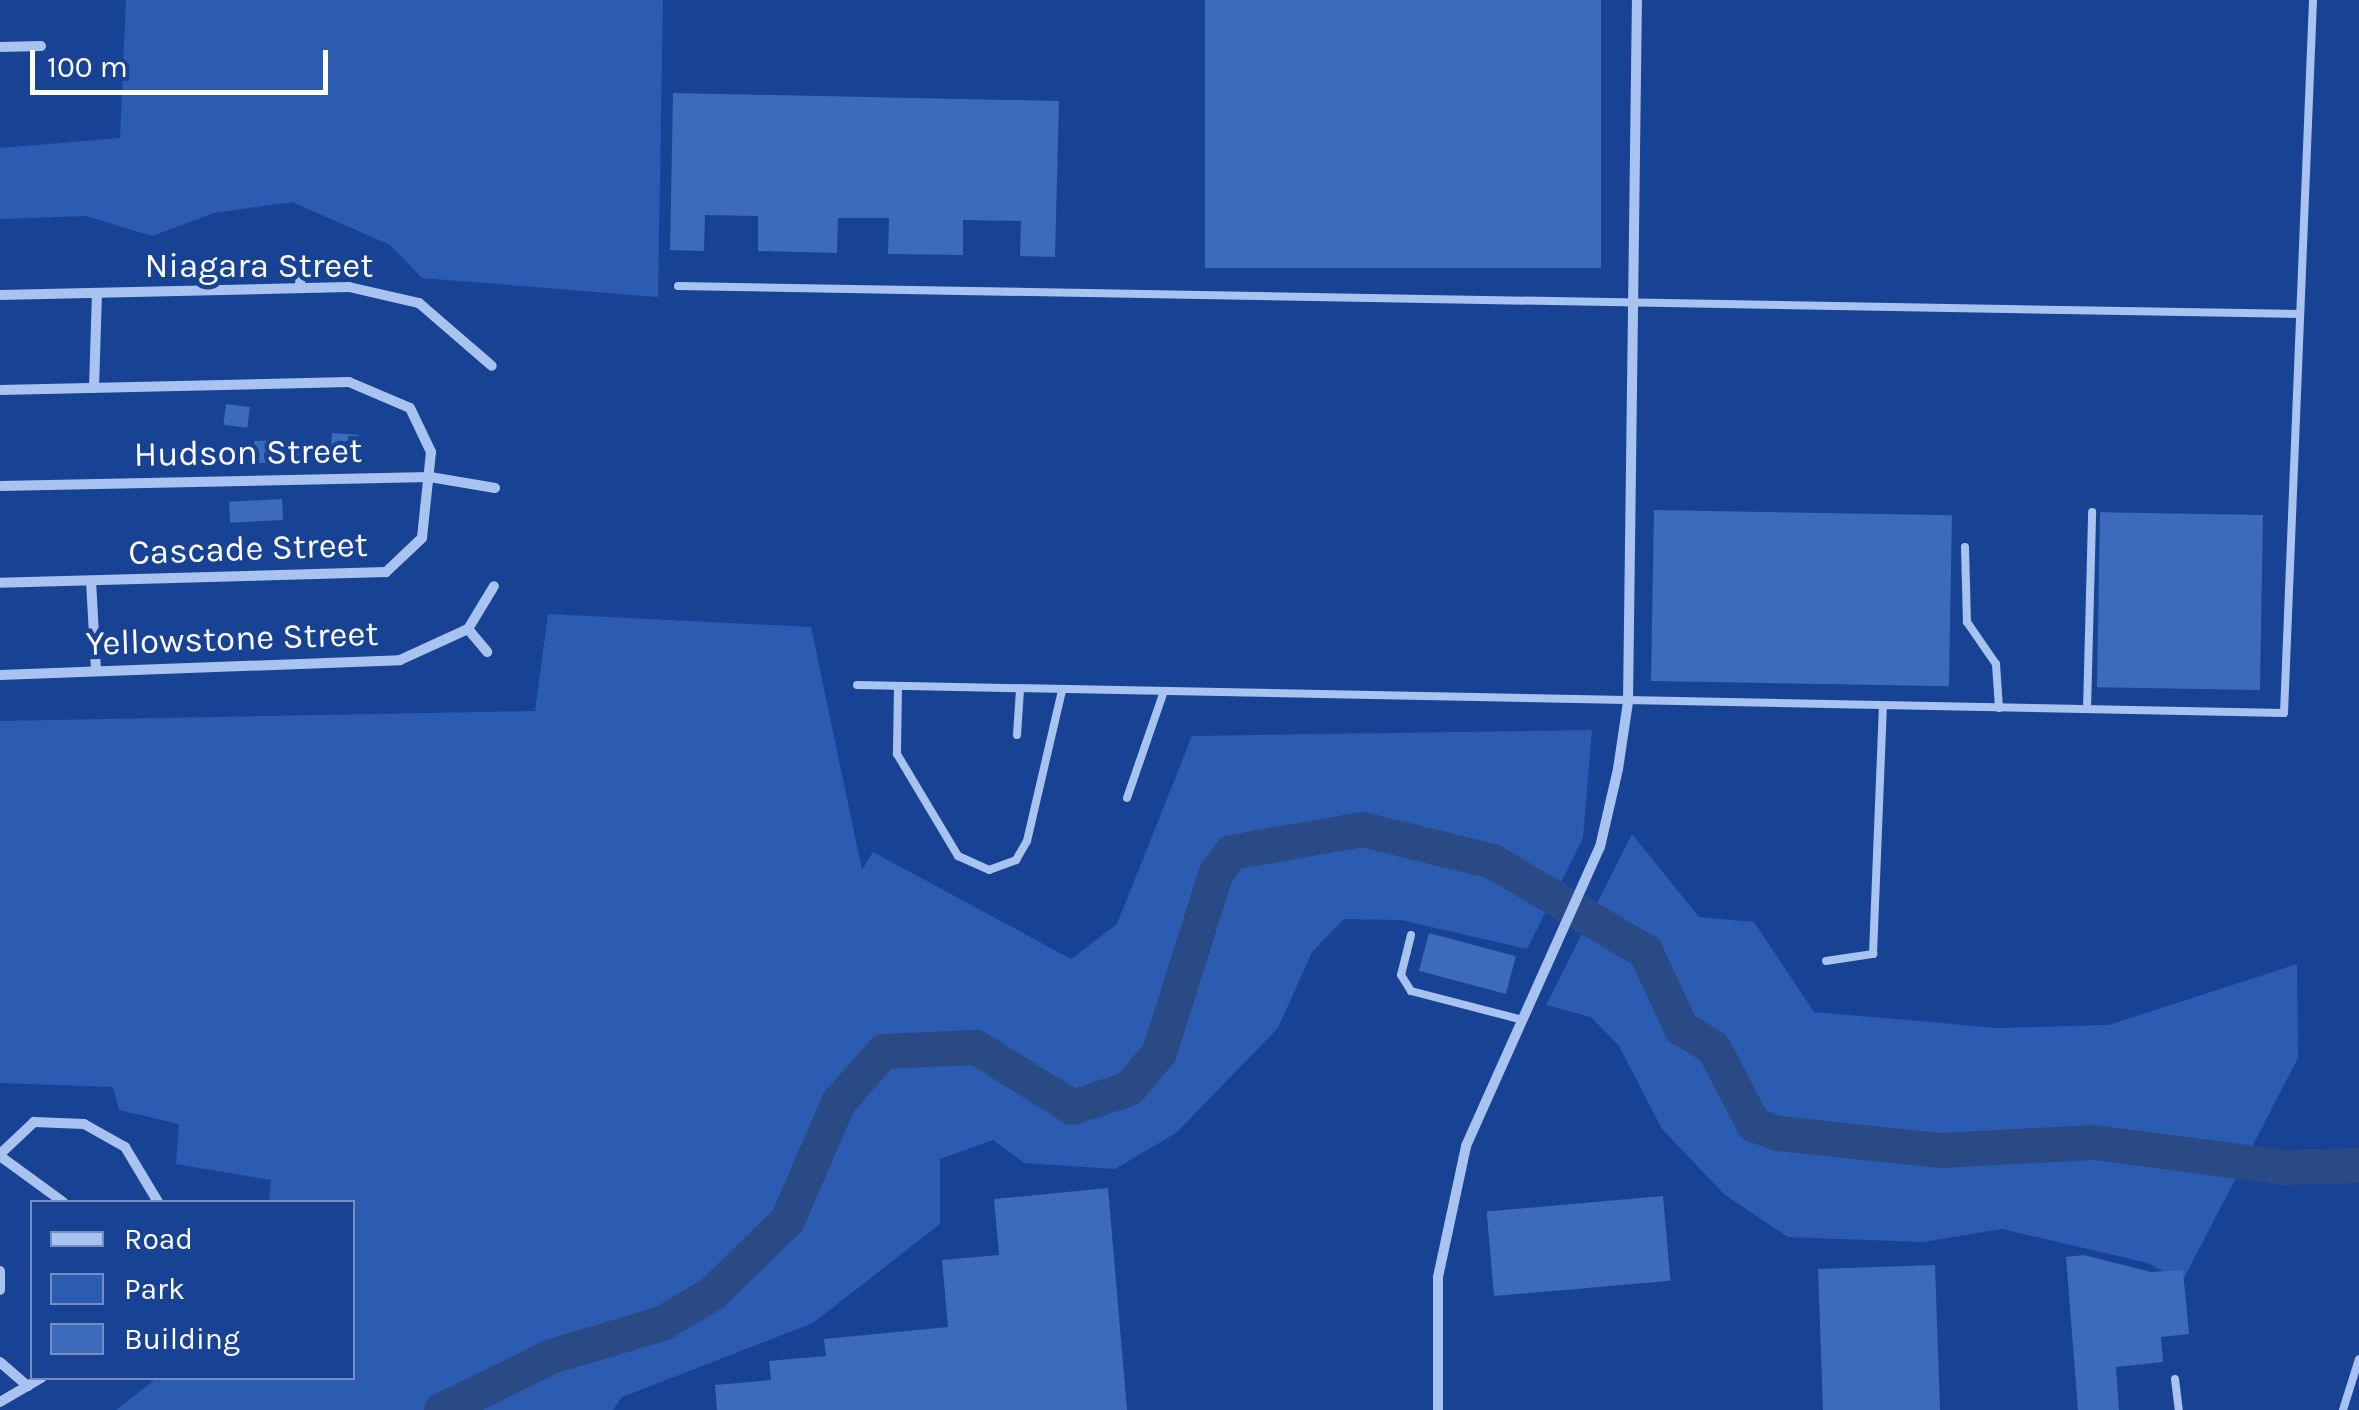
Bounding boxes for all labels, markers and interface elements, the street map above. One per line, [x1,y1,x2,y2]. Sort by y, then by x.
scale bar [35,30,332,92]
text: 100 m [47,49,128,85]
street label: Niagara Street [145,245,373,287]
street label: Hudson Street [133,430,363,476]
street label: Cascade Street [128,524,368,574]
street label: Yellowstone Street [85,613,379,665]
legend [30,1200,355,1380]
text: Road [124,1221,193,1257]
text: Park [124,1271,185,1307]
text: Building [124,1321,240,1357]

